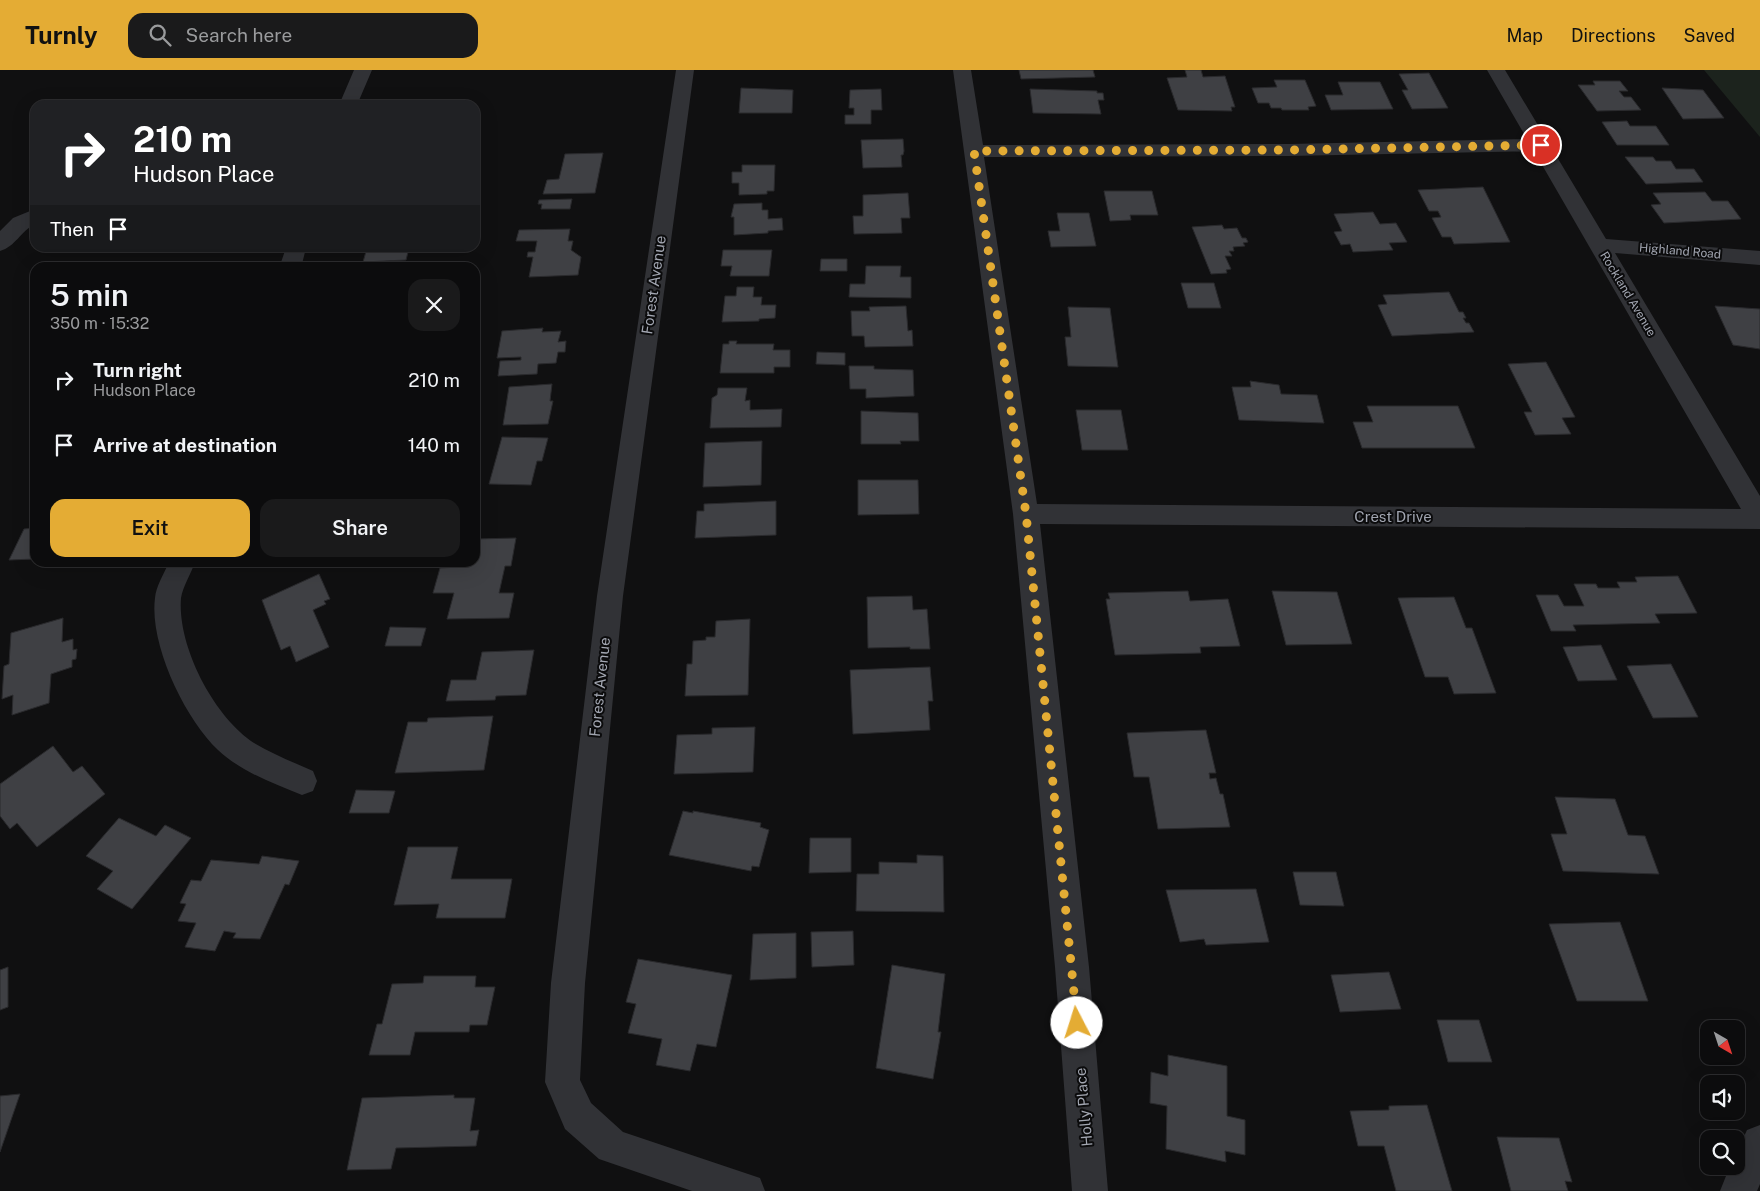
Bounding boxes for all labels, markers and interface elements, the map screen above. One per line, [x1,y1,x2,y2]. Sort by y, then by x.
search box [128,13,478,58]
text: Turnly [25,21,98,49]
icon: search [146,21,174,49]
text: Search here [186,24,292,46]
text: Map [1506,25,1543,46]
text: Directions [1571,25,1656,46]
text: Saved [1684,25,1735,46]
text: 210 m [133,119,232,160]
icon: right [50,120,115,185]
pin [1520,124,1562,166]
icon: arrive [1527,131,1555,159]
text: Hudson Place [133,161,274,187]
icon: arrive [104,215,132,243]
text: Then [50,218,94,240]
street label: Forest Avenue [638,234,669,336]
street label: Highland Road [1638,240,1722,262]
street label: Rockland Avenue [1597,249,1659,339]
text: 5 min [50,277,129,313]
button: close [408,279,460,331]
text: 350 m · 15:32 [50,314,149,333]
text: Turn right [93,359,182,381]
icon: right [50,366,78,394]
text: 210 m [408,369,460,391]
text: Hudson Place [93,381,196,400]
icon: arrive [50,431,78,459]
text: Arrive at destination [93,434,277,456]
text: 140 m [408,434,460,456]
button: Exit [50,499,250,557]
button: Share [260,499,460,557]
street label: Crest Drive [1354,508,1432,525]
street label: Forest Avenue [586,636,613,737]
position arrow [1050,996,1102,1048]
north arrow [1700,1020,1745,1065]
map controls [1700,1020,1745,1175]
street label: Holly Place [1072,1067,1095,1147]
button: sound [1700,1075,1745,1120]
button: search [1700,1130,1745,1175]

